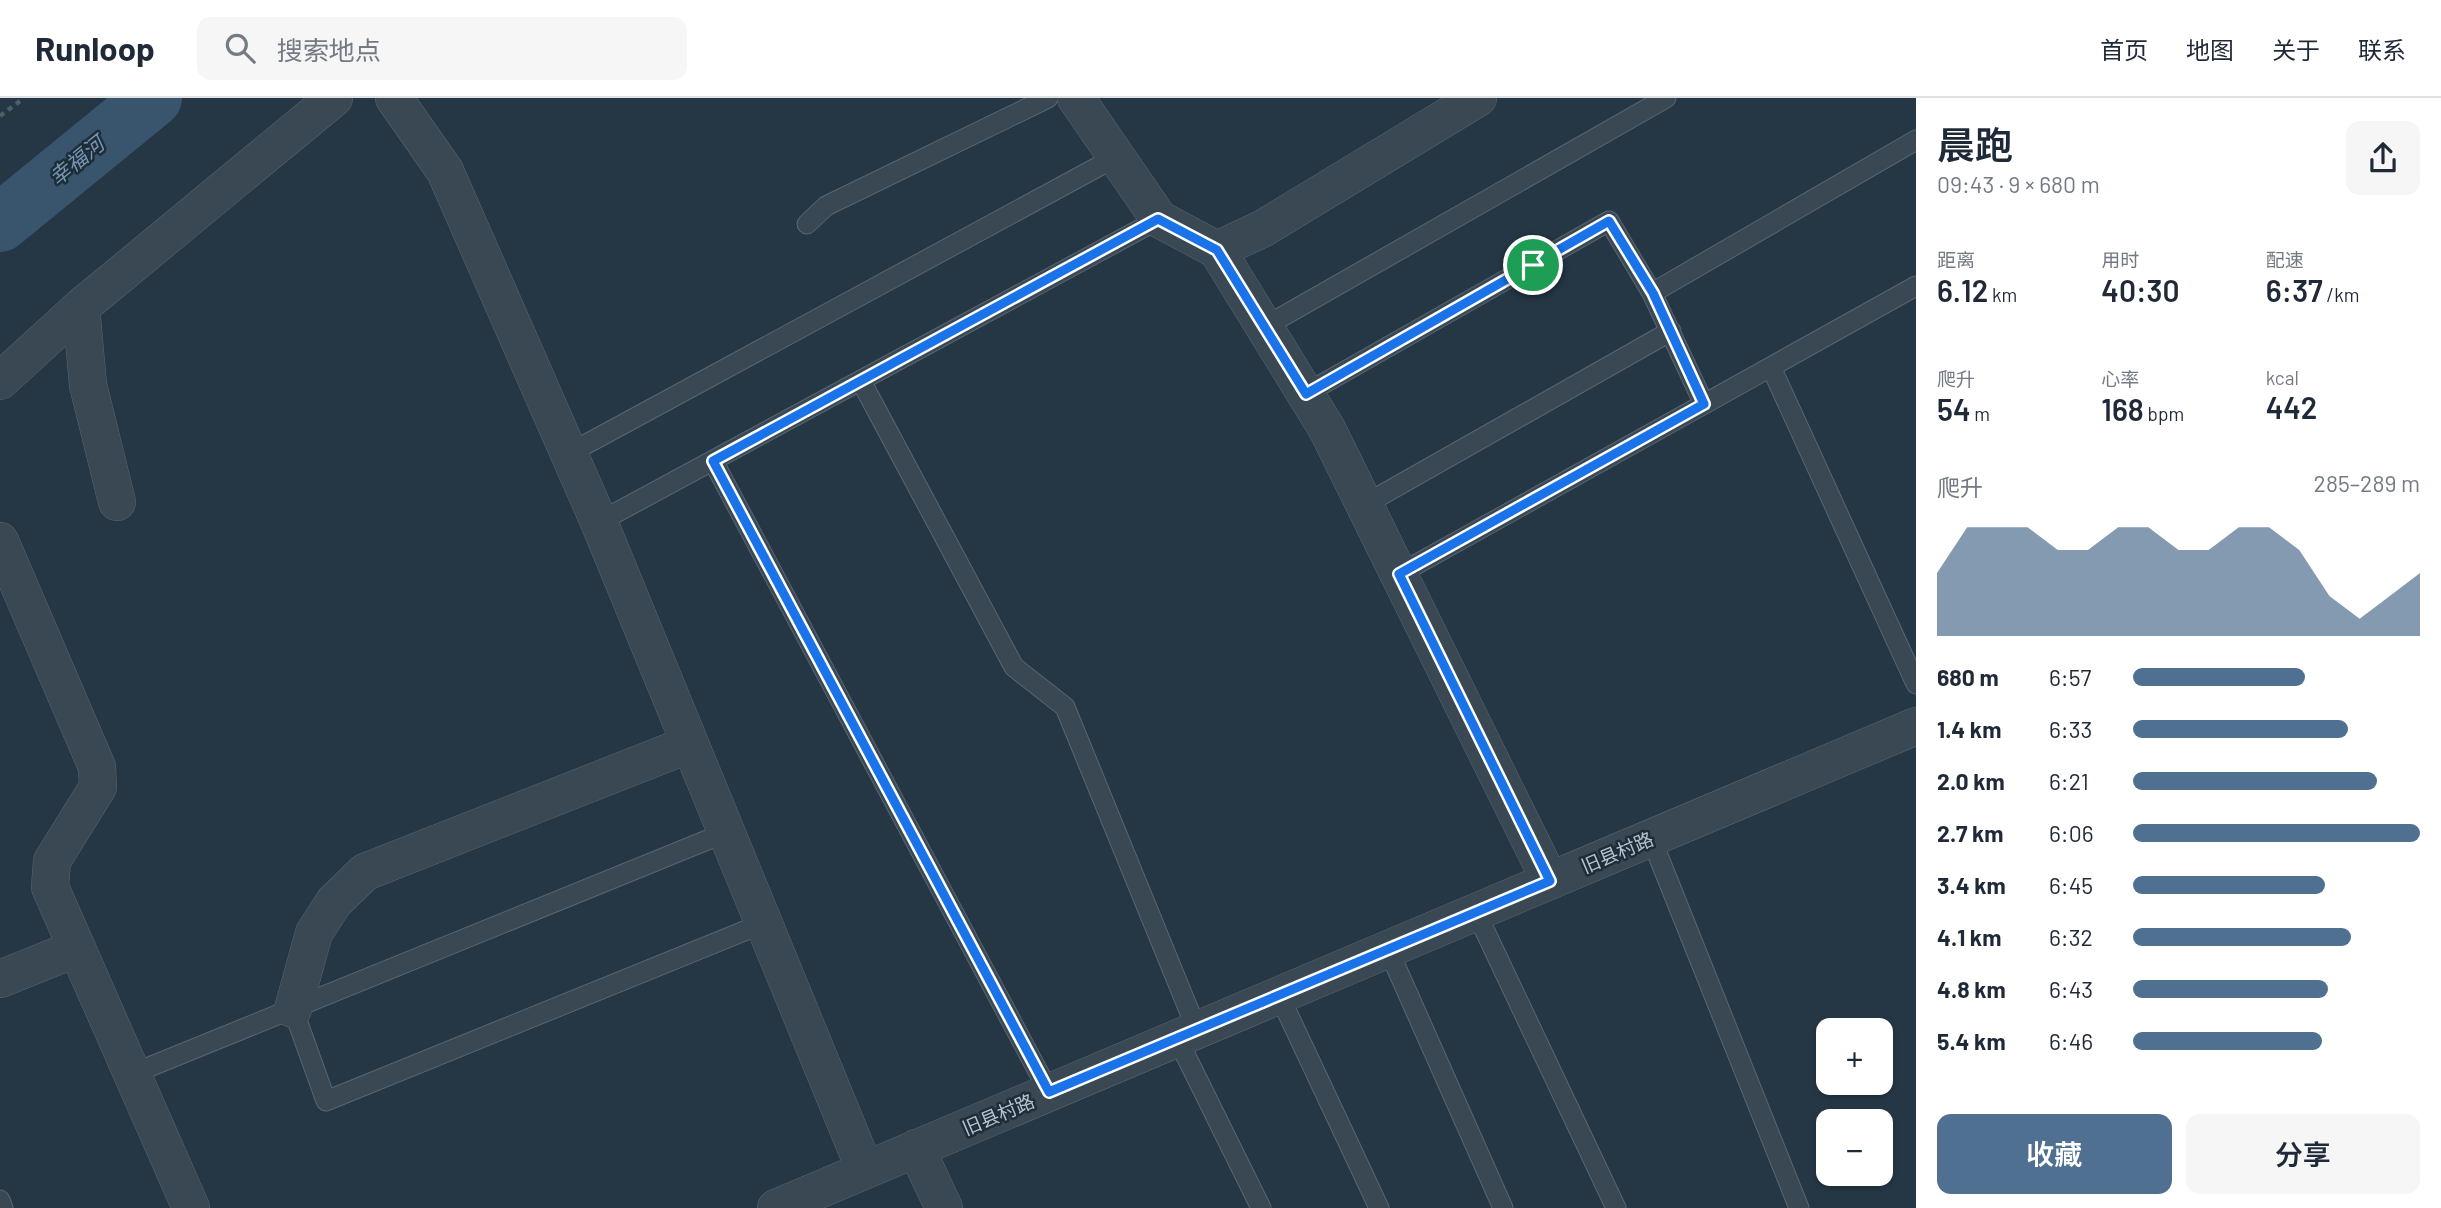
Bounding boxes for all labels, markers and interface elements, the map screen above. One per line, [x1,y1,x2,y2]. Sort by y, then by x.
search box [197,17,687,80]
text: Runloop [35,28,155,68]
icon: search [221,29,259,67]
text: 搜索地点 [277,34,381,65]
text: 首页 [2100,35,2148,64]
text: 地图 [2186,35,2234,64]
text: 关于 [2272,35,2320,64]
text: 联系 [2358,35,2406,64]
text: 晨跑 [1937,121,2013,167]
button: share [2346,121,2420,195]
water label: 幸福河 [44,128,111,190]
text: 09:43 · 9 × 680 m [1937,170,2100,198]
pin [1503,235,1563,295]
icon: arrive [1514,246,1552,284]
text: 距离 [1937,248,1975,271]
text: 用时 [2101,248,2139,271]
text: 配速 [2266,248,2304,271]
text: 6.12 [1937,272,1988,308]
text: 40:30 [2101,272,2180,308]
text: 6:37 [2266,272,2323,308]
text: km [1988,283,2017,306]
text: /km [2323,283,2359,306]
text: kcal [2266,366,2299,389]
text: 爬升 [1937,367,1975,390]
text: 心率 [2101,367,2139,390]
text: 442 [2266,389,2317,425]
text: 54 [1937,391,1970,427]
text: 168 [2101,391,2144,427]
text: m [1970,402,1990,425]
text: bpm [2144,402,2184,425]
text: 285–289 m [2314,469,2420,497]
text: 爬升 [1937,473,1983,501]
text: 680 m [1937,663,1999,691]
text: 6:57 [2049,663,2091,691]
text: 1.4 km [1937,715,2001,743]
text: 6:33 [2049,715,2092,743]
text: 2.0 km [1937,767,2005,795]
text: 6:21 [2049,767,2089,795]
text: 2.7 km [1937,819,2004,847]
text: 6:06 [2049,819,2093,847]
street label: 旧县村路 [1578,827,1656,877]
text: 3.4 km [1937,871,2006,899]
text: 6:45 [2049,871,2093,899]
text: 4.1 km [1937,923,2001,951]
text: 6:32 [2049,923,2093,951]
text: 4.8 km [1937,975,2006,1003]
text: 6:43 [2049,975,2093,1003]
map controls [1816,1018,1893,1186]
button: + [1816,1018,1893,1095]
text: 5.4 km [1937,1027,2006,1055]
text: 6:46 [2049,1027,2093,1055]
street label: 旧县村路 [959,1089,1037,1139]
button: − [1816,1109,1893,1186]
button: 收藏 [1937,1114,2172,1194]
button: 分享 [2186,1114,2420,1194]

